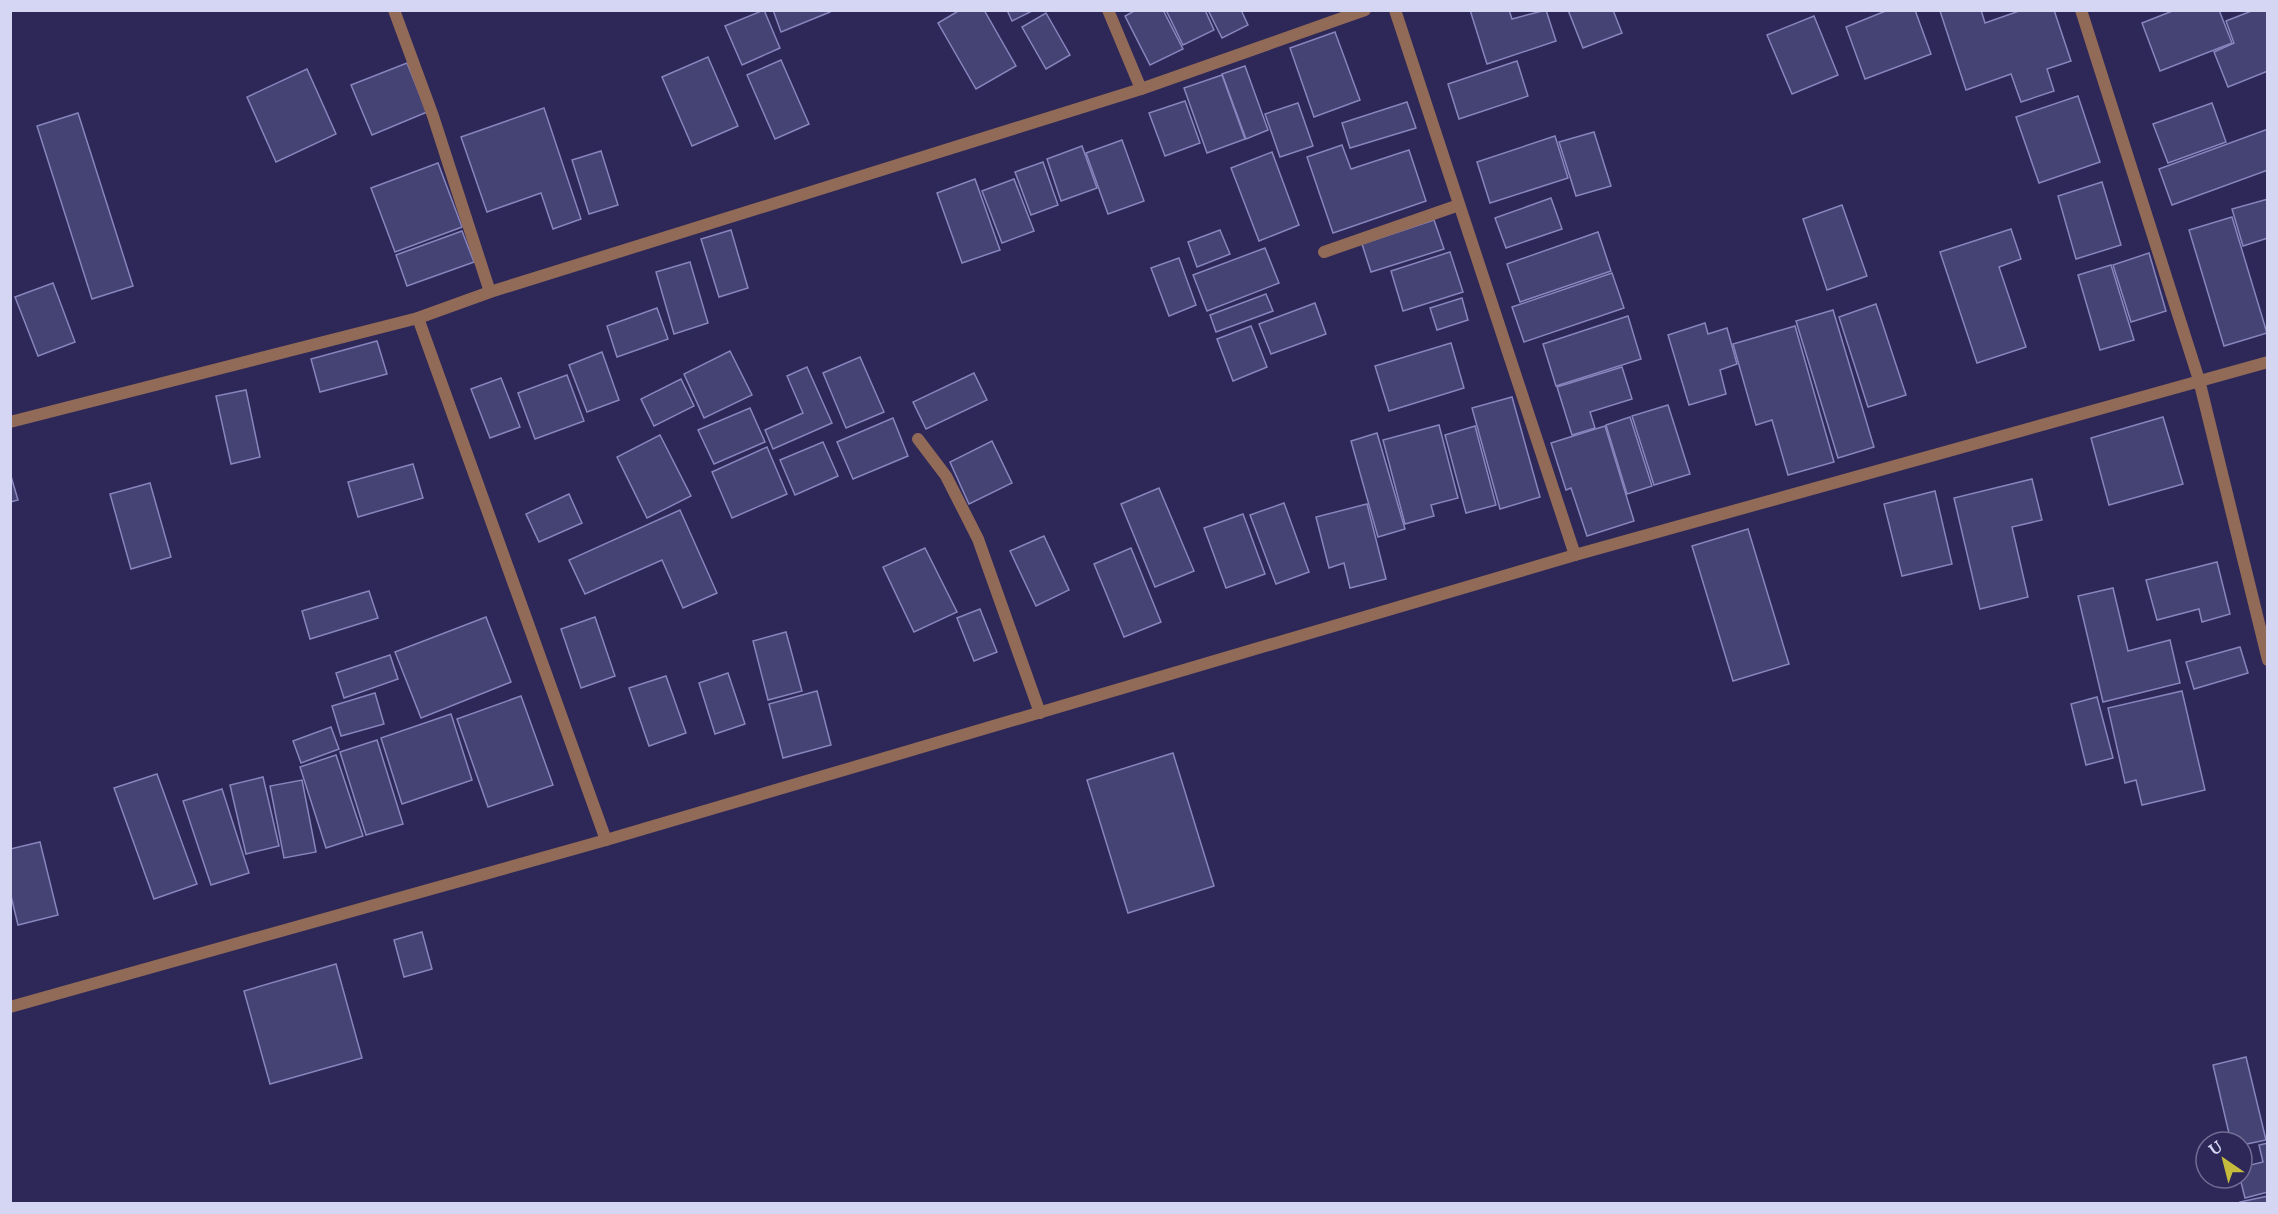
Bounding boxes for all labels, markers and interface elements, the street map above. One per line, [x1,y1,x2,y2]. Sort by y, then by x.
north arrow [2194,1130,2254,1190]
text: U [2205,1136,2226,1159]

